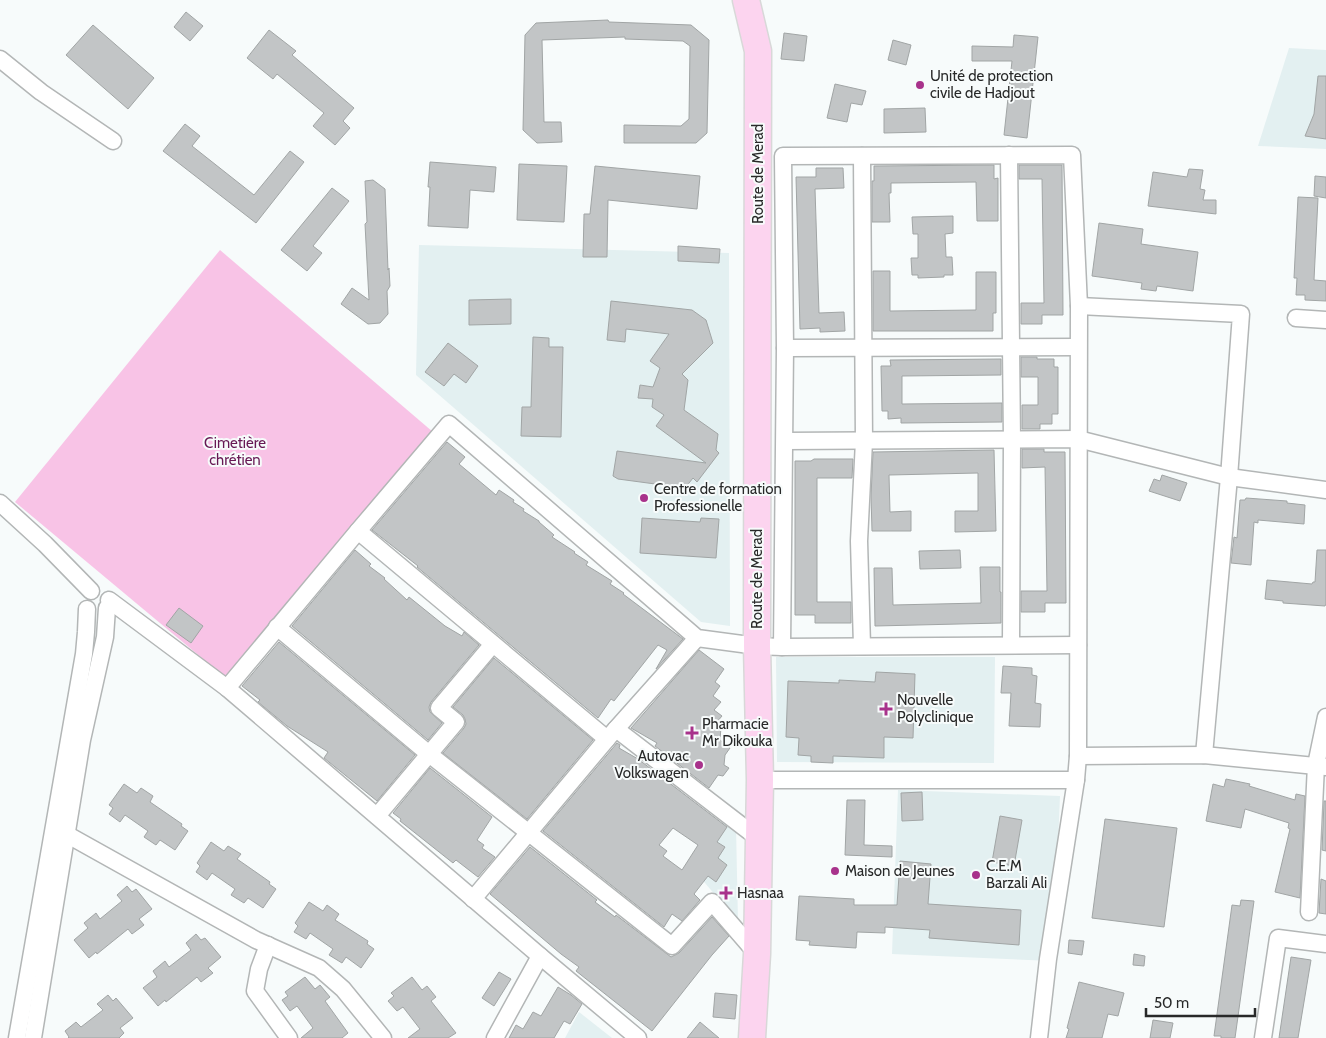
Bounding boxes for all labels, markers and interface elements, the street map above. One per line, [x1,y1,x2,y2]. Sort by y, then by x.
place label: Unité de protection civile de Hadjout [930,67,1053,102]
marker: Unité de protection civile de Hadjout [914,79,926,91]
street label: Route de Merad [749,124,767,224]
park label: Cimetière chrétien [204,434,266,469]
place label: Centre de formation Professionelle [654,480,782,515]
marker: Centre de formation Professionelle [638,492,650,504]
street label: Route de Merad [748,529,766,629]
place label: Nouvelle Polyclinique [897,691,974,726]
marker: Nouvelle Polyclinique [879,702,893,716]
place label: Pharmacie Mr Dikouka [702,715,773,750]
marker: Pharmacie Mr Dikouka [686,727,698,739]
place label: Autovac Volkswagen [614,747,689,782]
marker: Autovac Volkswagen [693,759,705,771]
place label: C.E.M Barzali Ali [986,857,1047,892]
place label: Maison de Jeunes [845,862,955,880]
marker: Maison de Jeunes [829,865,841,877]
marker: C.E.M Barzali Ali [970,869,982,881]
place label: Hasnaa [737,884,784,902]
marker: Hasnaa [719,886,733,900]
scale bar [1146,986,1255,1018]
text: 50 m [1154,994,1189,1012]

